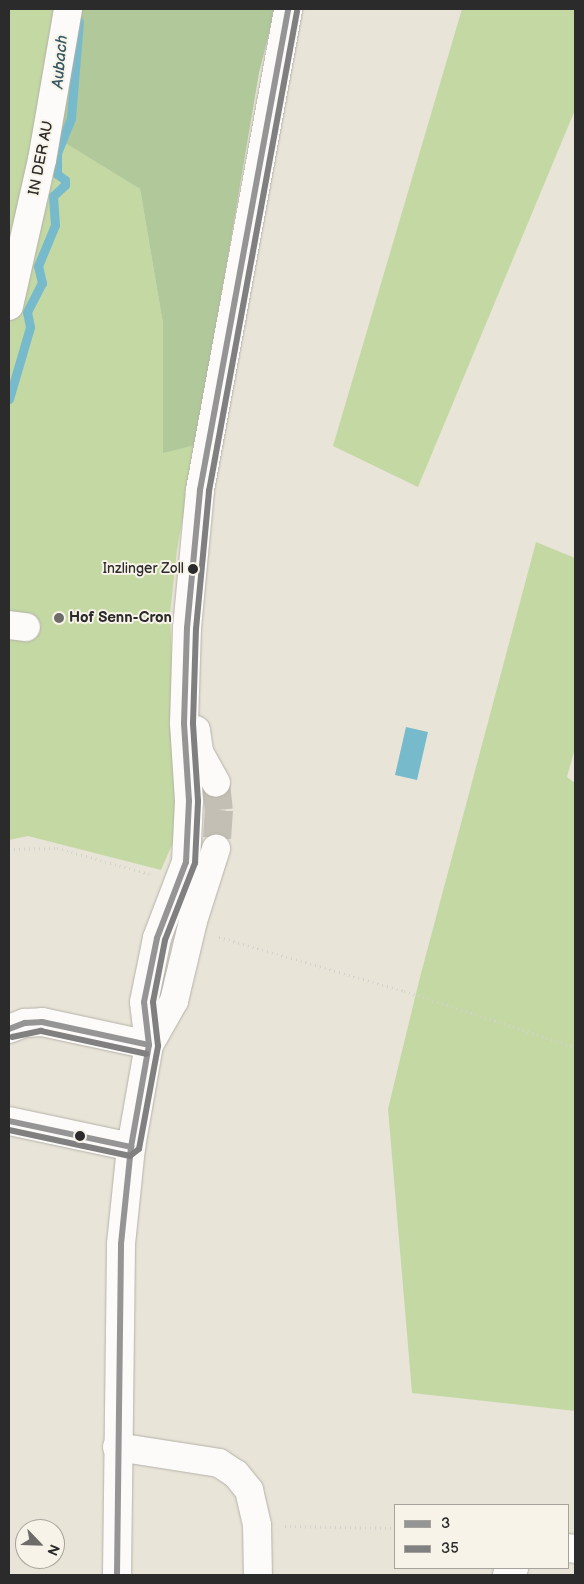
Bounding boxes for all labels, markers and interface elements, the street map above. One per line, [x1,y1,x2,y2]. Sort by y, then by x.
water label: Aubach [49,34,73,90]
street label: IN DER AU [25,119,57,197]
place label: Inzlinger Zoll [103,561,184,577]
marker: Inzlinger Zoll [188,564,198,574]
place label: Hof Senn-Cron [69,609,172,627]
marker: Hof Senn-Cron [53,612,65,624]
unlabelled marker [75,1131,85,1141]
legend [394,1504,569,1569]
text: 3 [441,1514,450,1533]
north arrow [15,1519,65,1569]
text: 35 [441,1539,459,1558]
text: N [43,1542,63,1558]

